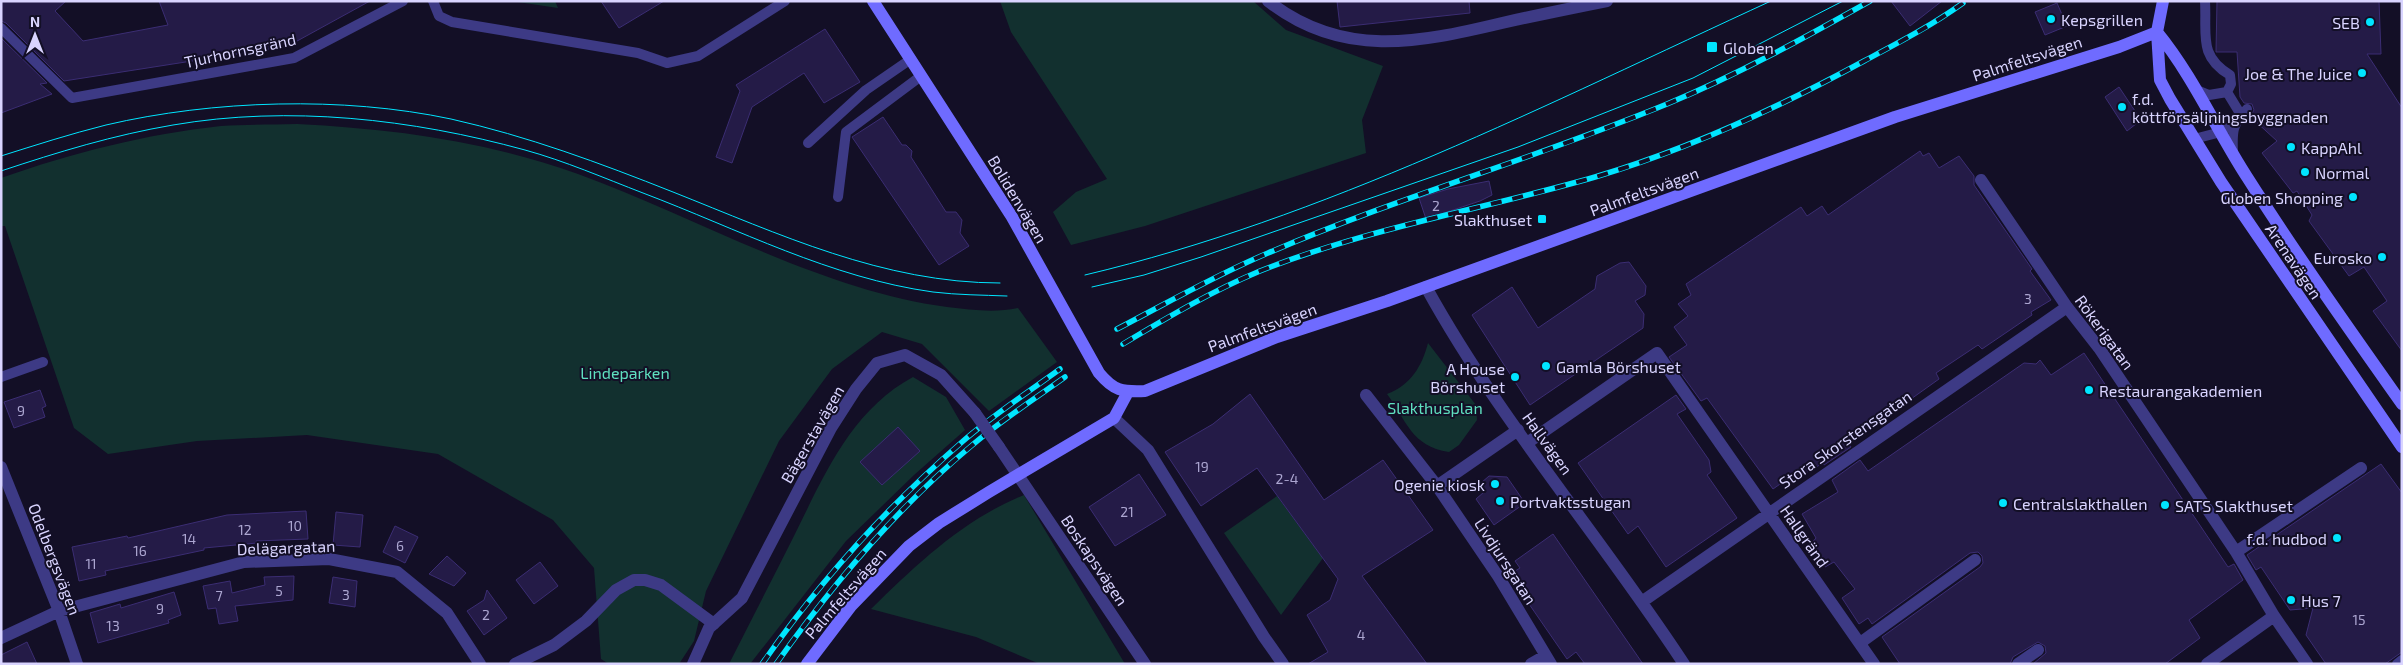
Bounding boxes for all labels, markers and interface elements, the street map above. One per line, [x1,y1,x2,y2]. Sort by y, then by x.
north arrow [10,10,60,60]
place label: Kepsgrillen [2061,10,2143,29]
text: N [30,13,40,30]
marker: Kepsgrillen [2045,13,2057,25]
place label: SEB [2332,13,2360,32]
marker: SEB [2364,16,2376,28]
street label: Tjurhornsgränd [182,29,298,72]
street label: Palmfeltsvägen [1970,31,2084,85]
place label: Globen [1723,38,1774,57]
marker: Globen [1705,40,1719,54]
place label: Joe & The Juice [2245,64,2352,83]
marker: Joe & The Juice [2356,67,2368,79]
place label: f.d. köttförsäljningsbyggnaden [2132,89,2328,127]
marker: f.d. köttförsäljningsbyggnaden [2116,101,2128,113]
place label: KappAhl [2301,138,2362,157]
marker: KappAhl [2285,141,2297,153]
street label: Bolidenvägen [984,152,1052,246]
street label: Palmfeltsvägen [1587,163,1701,219]
place label: Normal [2315,163,2370,182]
marker: Normal [2299,166,2311,178]
place label: Globen Shopping [2220,188,2343,207]
marker: Globen Shopping [2347,191,2359,203]
house number: 2 [1432,197,1440,214]
place label: Slakthuset [1454,210,1532,229]
marker: Slakthuset [1536,213,1548,225]
street label: Arenavägen [2262,220,2326,302]
place label: Eurosko [2314,248,2372,267]
marker: Eurosko [2376,251,2388,263]
house number: 3 [2024,290,2032,307]
street label: Rökerigatan [2072,291,2138,373]
street label: Palmfeltsvägen [1205,299,1319,355]
place label: Gamla Börshuset [1556,357,1681,376]
place label: A House Börshuset [1430,359,1505,396]
marker: Gamla Börshuset [1540,360,1552,372]
park label: Lindeparken [580,363,670,382]
marker: A House Börshuset [1509,371,1521,383]
place label: Restaurangakademien [2099,381,2262,400]
street label: Bägerstavägen [776,382,848,486]
marker: Restaurangakademien [2083,384,2095,396]
street label: Stora Skorstensgatan [1775,386,1915,492]
park label: Slakthusplan [1387,398,1483,417]
house number: 9 [17,402,25,419]
street label: Hallvägen [1519,408,1577,478]
house number: 19 [1195,458,1209,475]
house number: 2-4 [1276,470,1298,487]
place label: Ogenie kiosk [1394,475,1485,494]
marker: Ogenie kiosk [1489,478,1501,490]
place label: Portvaktsstugan [1510,492,1631,511]
place label: Centralslakthallen [2013,494,2147,513]
marker: Portvaktsstugan [1494,495,1506,507]
place label: SATS Slakthuset [2175,496,2293,515]
marker: Centralslakthallen [1997,497,2009,509]
marker: SATS Slakthuset [2159,499,2171,511]
street label: Odelbergsvägen [25,500,85,618]
street label: Hallgränd [1777,501,1833,571]
house number: 21 [1120,503,1134,520]
street label: Boskapsvägen [1058,511,1132,609]
street label: Livdjursgatan [1470,514,1541,608]
house number: 10 [288,517,302,534]
house number: 12 [238,521,252,538]
place label: f.d. hudbod [2246,529,2327,548]
house number: 14 [182,530,196,547]
marker: f.d. hudbod [2331,532,2343,544]
street label: Delägargatan [236,536,336,558]
house number: 6 [396,537,404,554]
house number: 16 [133,542,147,559]
street label: Palmfeltsvägen [800,544,890,642]
house number: 11 [85,555,97,572]
house number: 5 [275,582,283,599]
house number: 3 [342,586,350,603]
house number: 7 [215,587,223,604]
place label: Hus 7 [2301,591,2341,610]
marker: Hus 7 [2285,594,2297,606]
house number: 9 [156,600,164,617]
house number: 2 [482,606,490,623]
house number: 15 [2352,611,2366,628]
house number: 13 [106,617,120,634]
house number: 4 [1357,626,1365,643]

